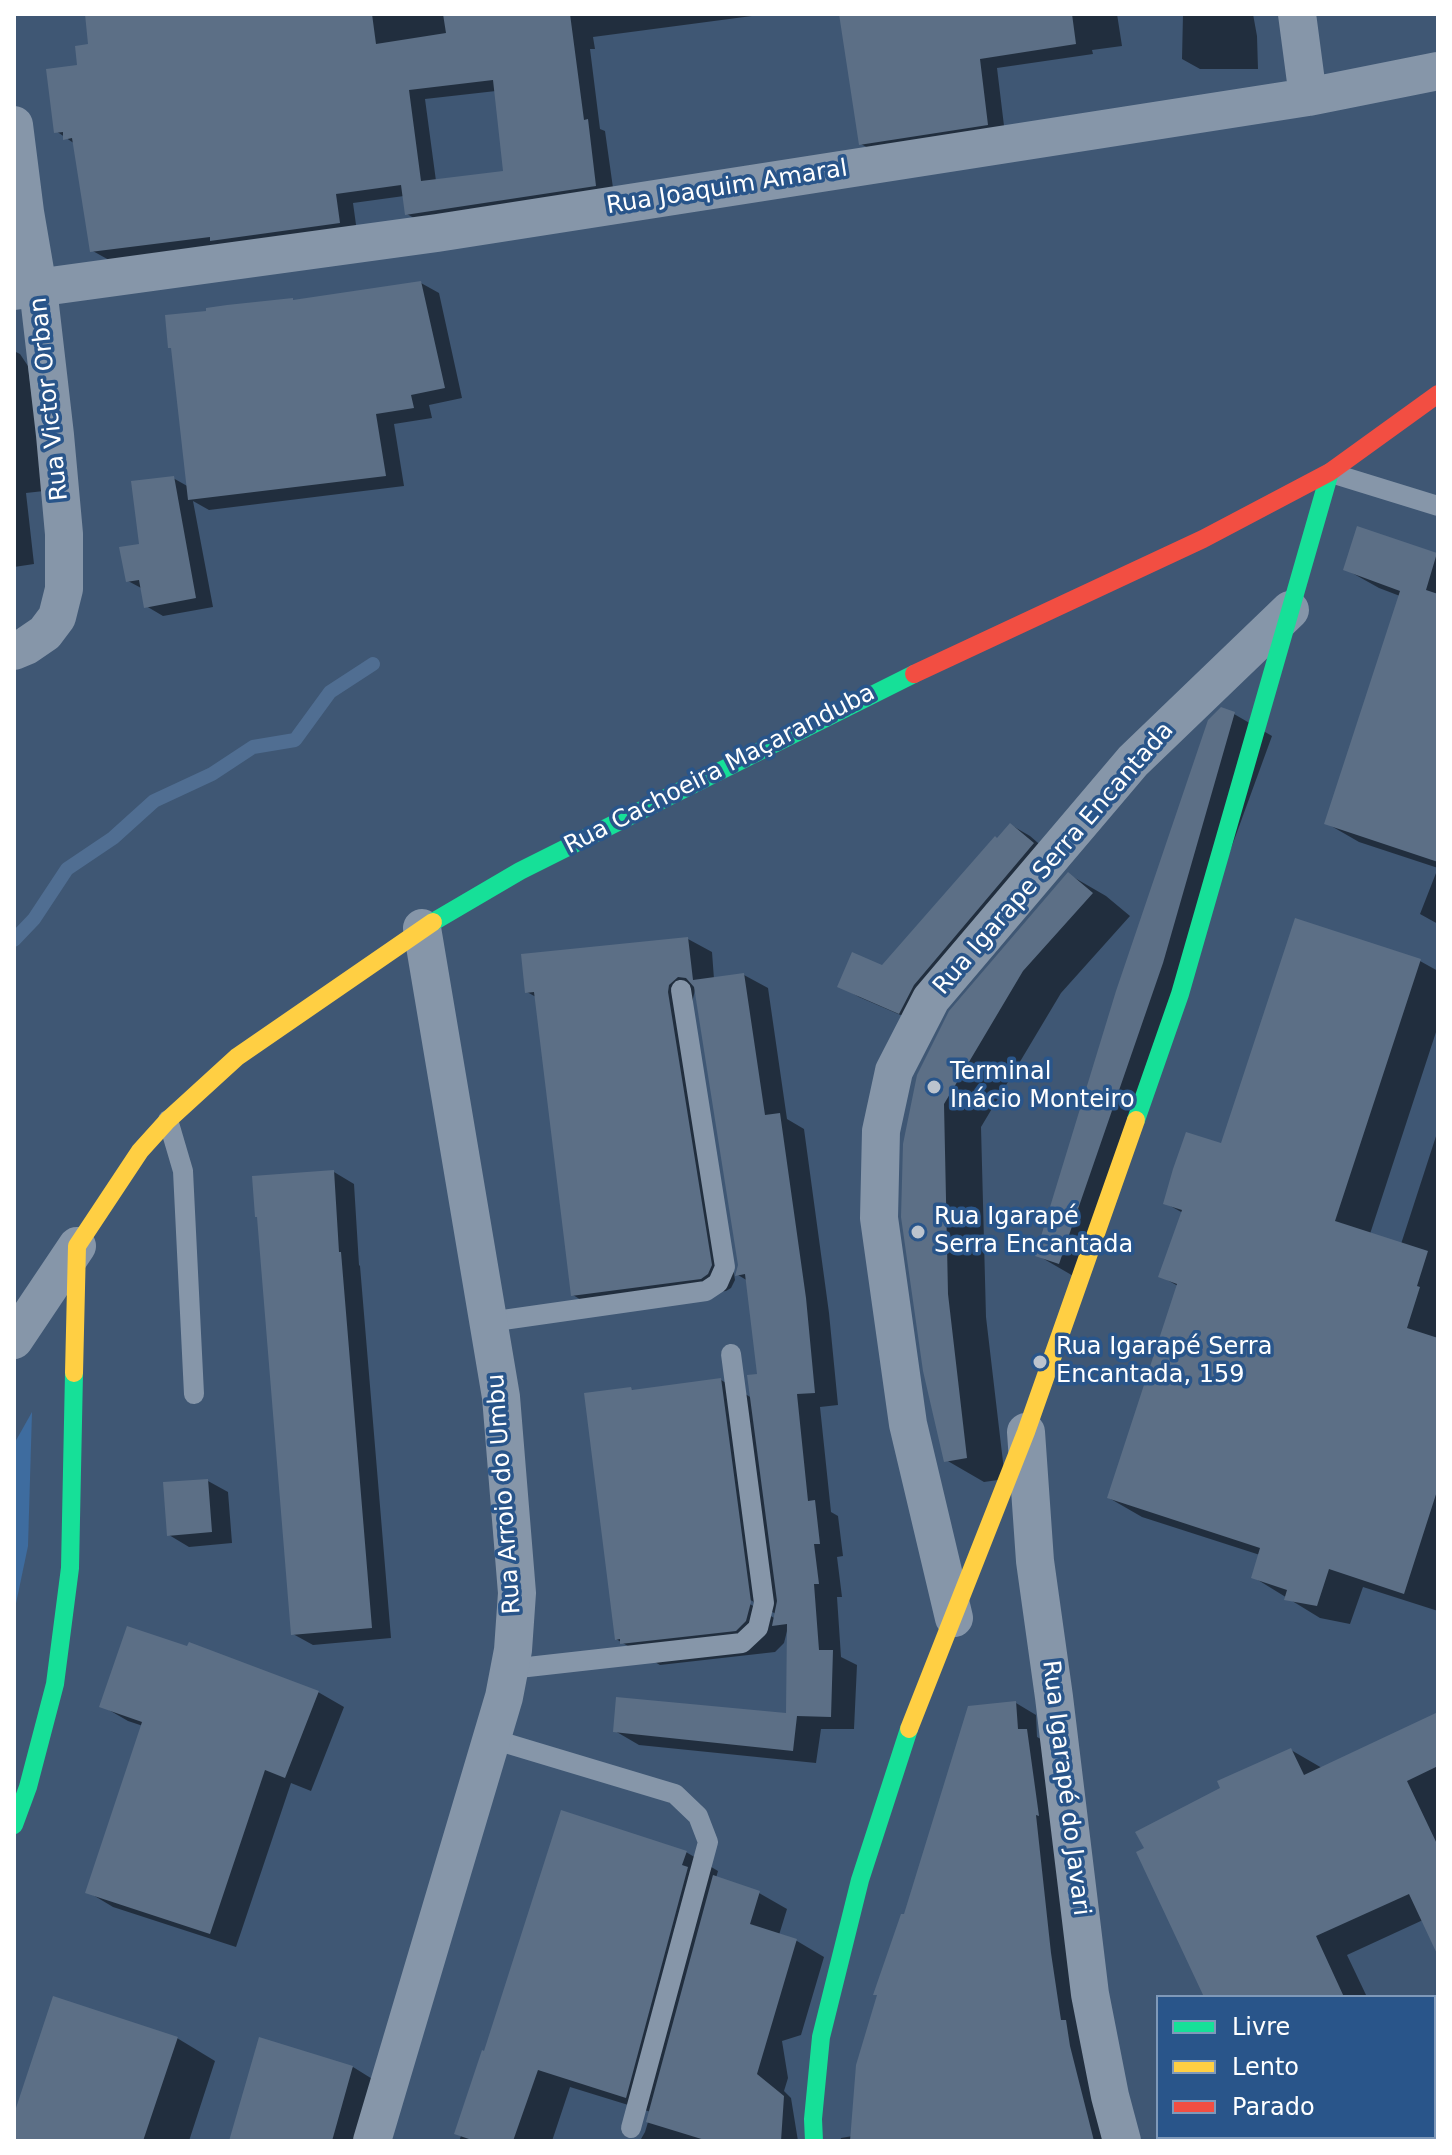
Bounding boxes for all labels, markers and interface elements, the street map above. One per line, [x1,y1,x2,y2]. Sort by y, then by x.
street label: Rua Joaquim Amaral [605,155,849,221]
street label: Rua Victor Orban [25,296,75,502]
street label: Rua Cachoeira Maçaranduba [560,679,880,861]
street label: Rua Igarape Serra Encantada [928,717,1180,1001]
place label: Terminal Inácio Monteiro [950,1059,1135,1115]
marker: Terminal Inácio Monteiro [925,1078,943,1096]
place label: Rua Igarapé Serra Encantada [934,1204,1133,1260]
marker: Rua Igarapé Serra Encantada [909,1223,927,1241]
place label: Rua Igarapé Serra Encantada, 159 [1056,1334,1272,1390]
marker: Rua Igarapé Serra Encantada, 159 [1031,1353,1049,1371]
street label: Rua Arroio do Umbu [482,1373,528,1615]
street label: Rua Igarapé do Javari [1035,1659,1095,1917]
legend [1156,1995,1436,2139]
text: Livre [1232,2013,1290,2041]
text: Lento [1232,2053,1299,2081]
text: Parado [1232,2093,1315,2121]

